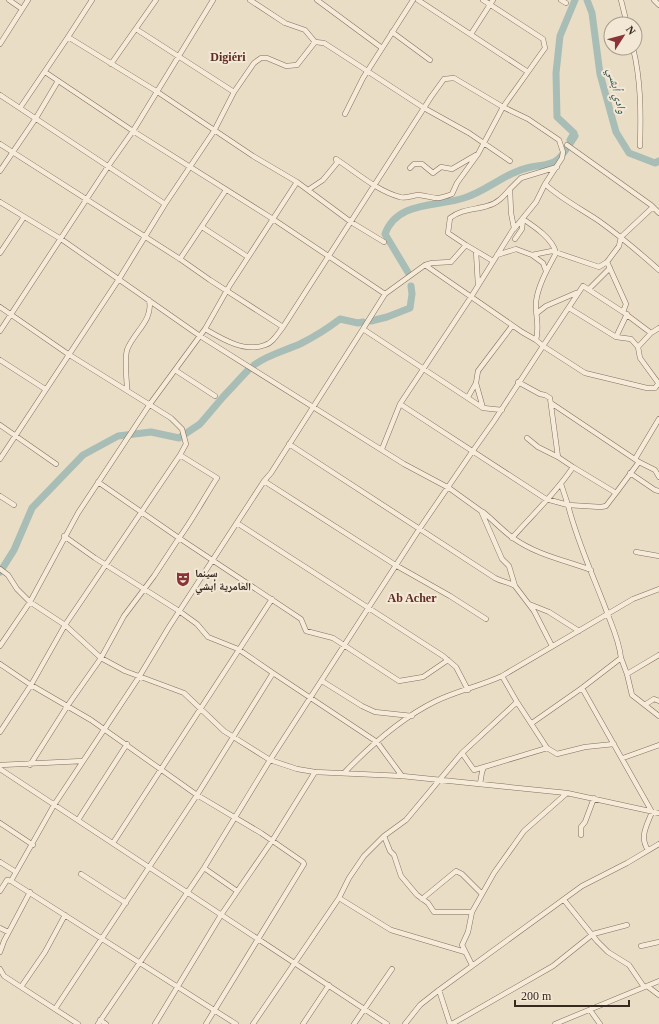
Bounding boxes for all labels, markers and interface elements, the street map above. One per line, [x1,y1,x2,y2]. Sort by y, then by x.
north arrow [603,16,643,56]
text: N [624,23,638,37]
district label: Digiéri [210,50,246,64]
water label: وادي أبشي [602,67,630,116]
place label: سينما العامرية أبشي [195,567,251,595]
theatre icon: سينما العامرية أبشي [174,570,192,588]
district label: Ab Acher [388,591,437,605]
scale bar [515,982,629,1008]
text: 200 m [521,989,552,1003]

